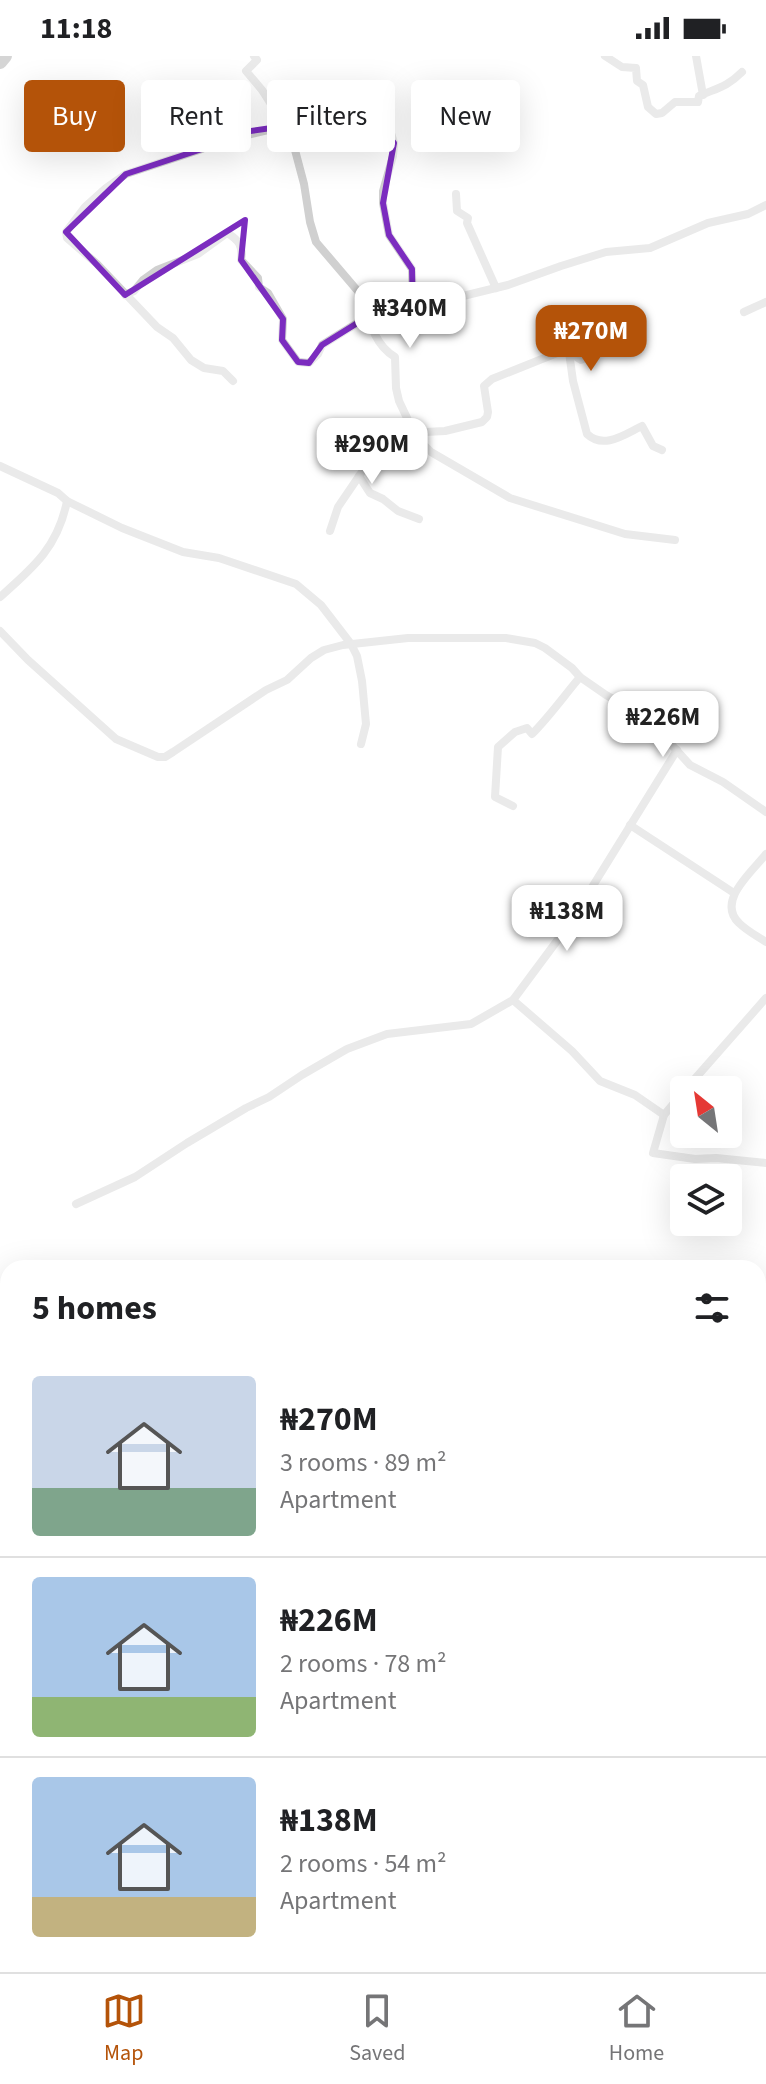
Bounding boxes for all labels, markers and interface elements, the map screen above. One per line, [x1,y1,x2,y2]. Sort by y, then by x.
text: 11:18 [40,7,112,50]
chip: Buy [24,80,125,152]
chip: Rent [141,80,251,152]
chip: Filters [267,80,395,152]
chip: New [411,80,520,152]
pin: ₦340M [354,282,466,350]
text: ₦340M [373,289,447,326]
pin: ₦270M [535,305,647,373]
text: ₦270M [554,312,628,349]
pin: ₦290M [316,418,428,486]
text: ₦290M [335,425,409,462]
pin: ₦226M [607,691,719,759]
text: ₦226M [626,698,700,735]
pin: ₦138M [511,885,623,953]
text: ₦138M [530,892,604,929]
north arrow [670,1076,742,1148]
map controls [670,1076,742,1236]
button: layers [670,1164,742,1236]
text: 5 homes [32,1284,157,1333]
icon: filters [690,1286,734,1330]
text: ₦270M [280,1395,378,1444]
icon: home [96,1408,192,1504]
text: 3 rooms · 89 m² [280,1444,447,1481]
text: Apartment [280,1481,397,1518]
text: ₦226M [280,1596,378,1645]
icon: home [96,1609,192,1705]
text: 2 rooms · 78 m² [280,1645,447,1682]
text: Apartment [280,1682,397,1719]
text: ₦138M [280,1796,378,1845]
icon: home [96,1809,192,1905]
text: 2 rooms · 54 m² [280,1845,447,1882]
text: Apartment [280,1882,397,1919]
tab: Map [102,1989,146,2069]
tab: Saved [349,1989,405,2069]
tab: Home [609,1989,664,2069]

